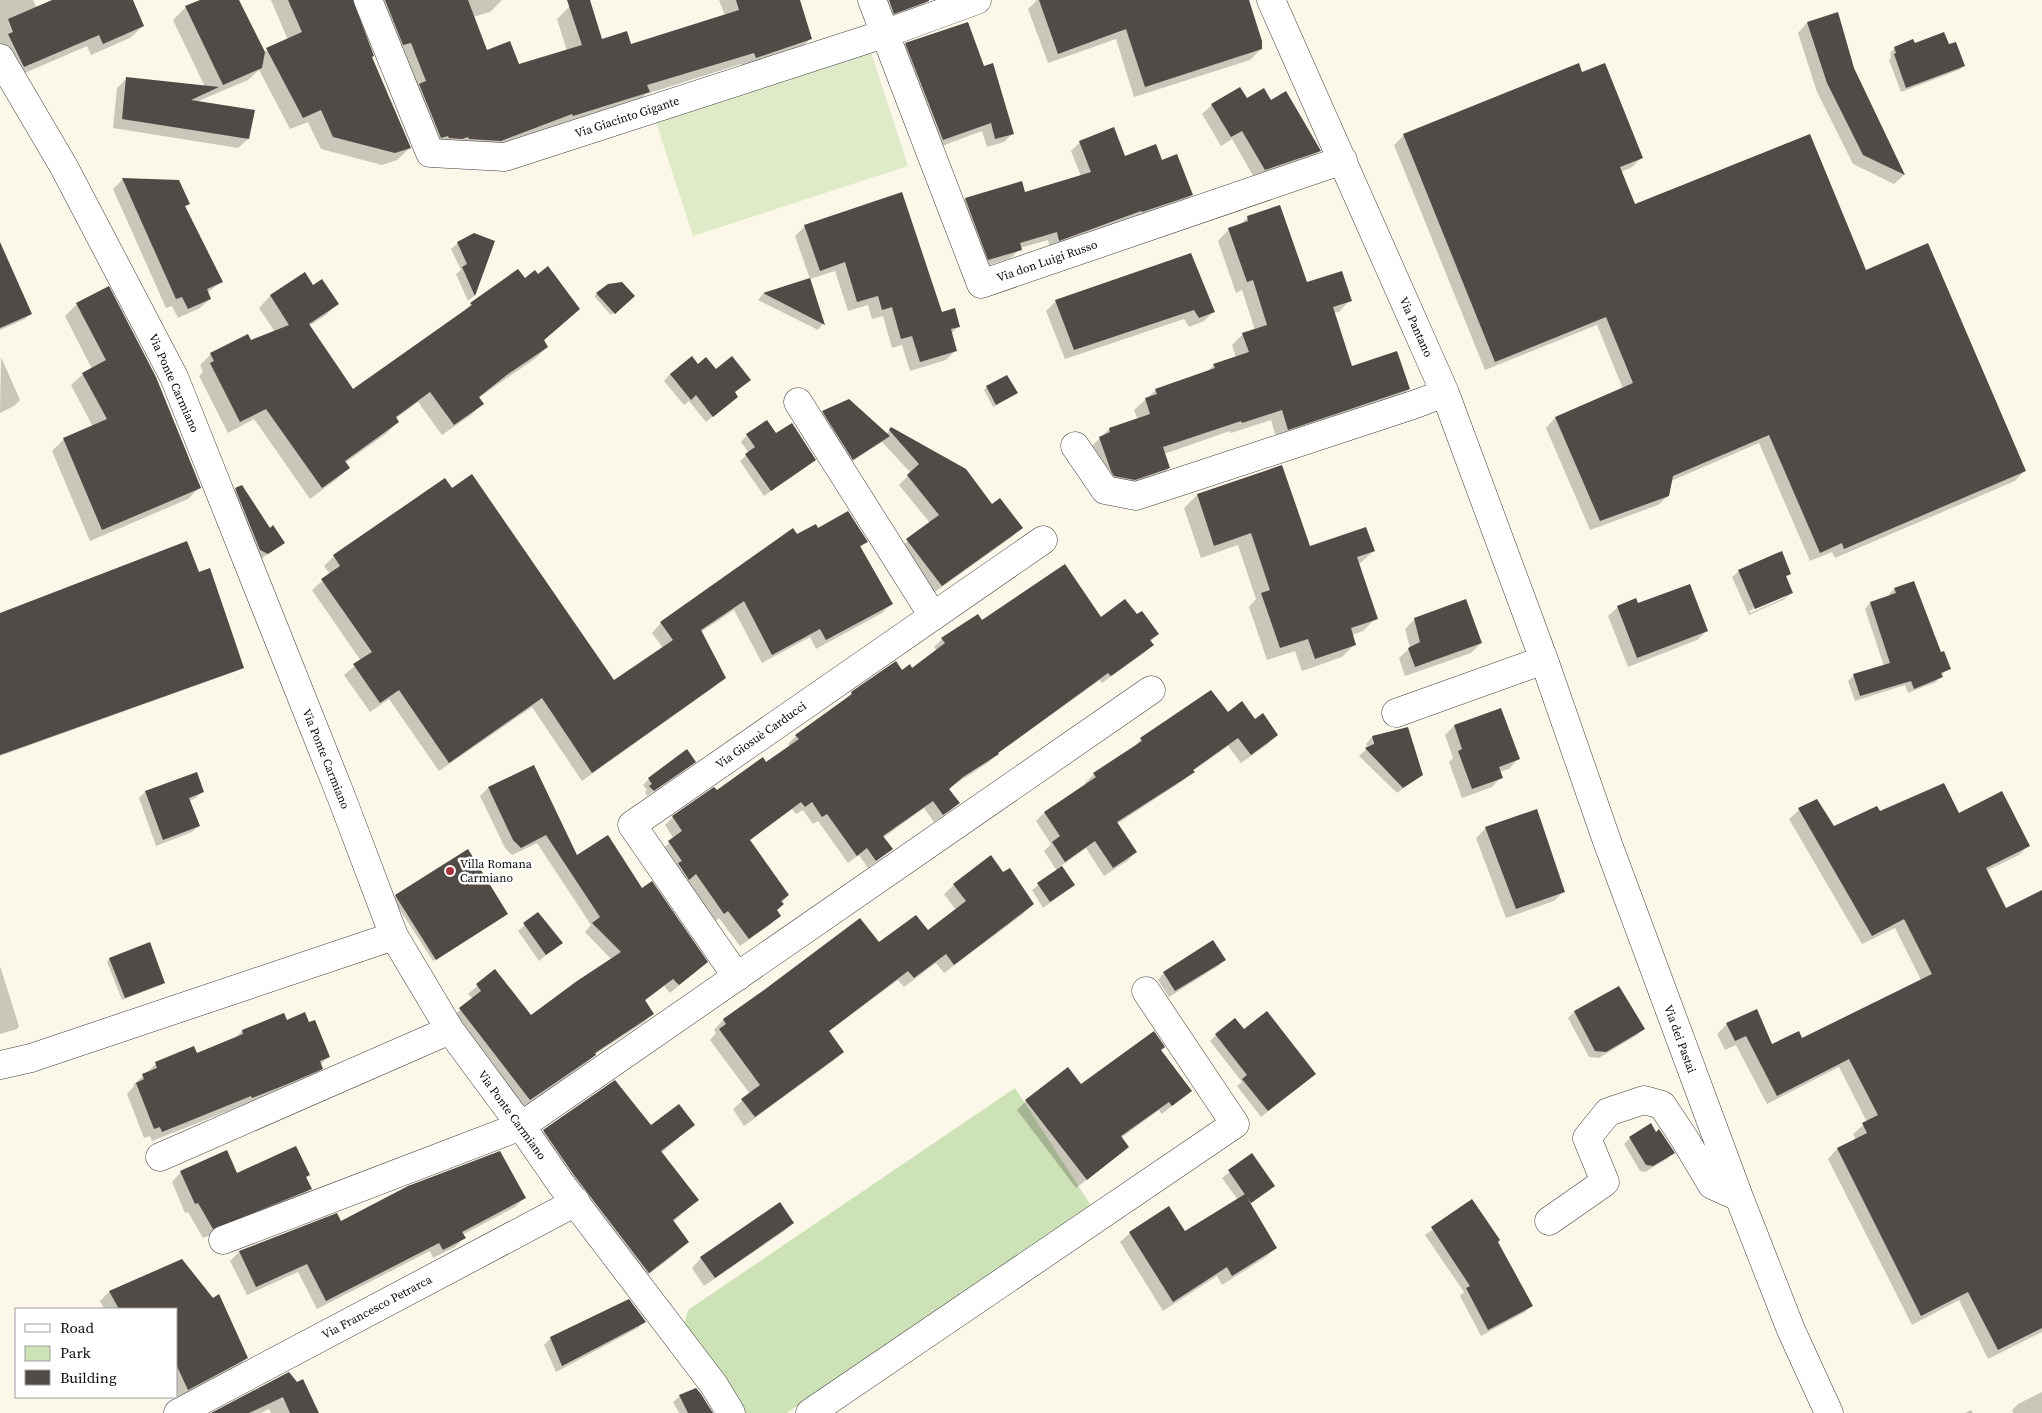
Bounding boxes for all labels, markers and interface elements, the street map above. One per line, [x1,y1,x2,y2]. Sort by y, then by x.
street label: Via Giacinto Gigante [573,93,681,141]
street label: Via don Luigi Russo [995,236,1100,286]
street label: Via Pantano [1396,294,1437,360]
street label: Via Ponte Carmiano [145,331,203,435]
street label: Via Giosuè Carducci [713,698,810,772]
street label: Via Ponte Carmiano [299,707,354,812]
place label: Villa Romana Carmiano [460,856,533,886]
marker: Villa Romana Carmiano [444,865,456,877]
street label: Via dei Pastai [1660,1003,1700,1076]
street label: Via Ponte Carmiano [474,1067,550,1163]
street label: Via Francesco Petrarca [319,1271,436,1343]
legend [15,1308,178,1398]
text: Road [60,1317,94,1338]
text: Park [60,1342,92,1363]
text: Building [60,1367,117,1388]

